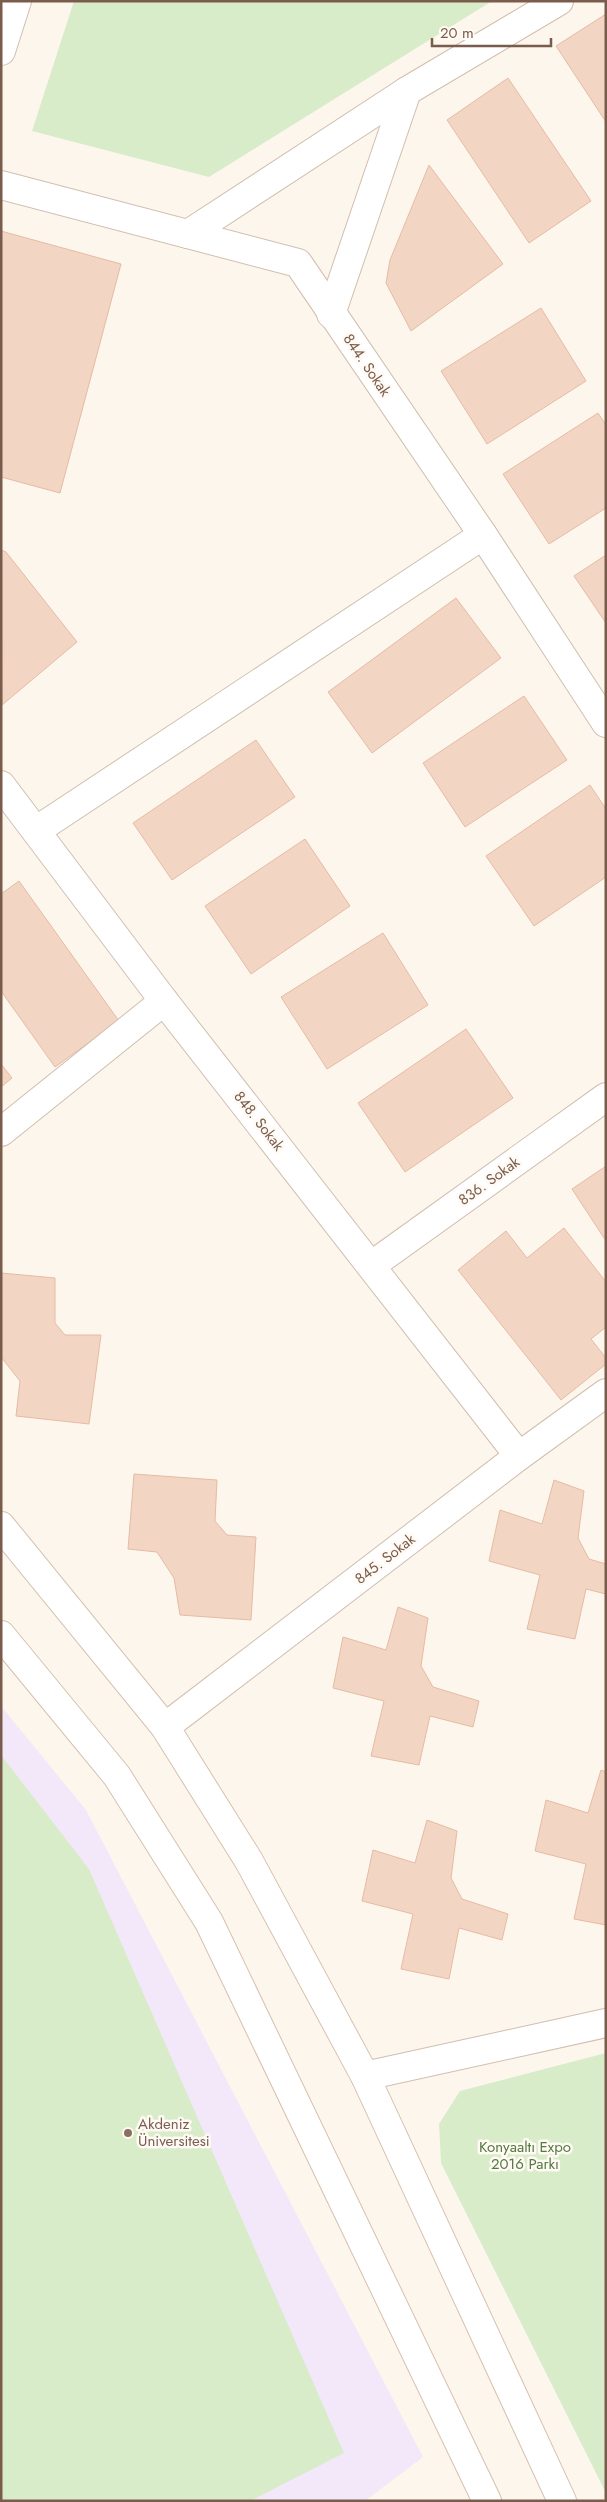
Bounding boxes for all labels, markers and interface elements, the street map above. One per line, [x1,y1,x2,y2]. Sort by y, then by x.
scale bar [432,15,551,47]
text: 20 m [440,22,474,44]
street label: 844. Sokak [338,329,396,401]
street label: 848. Sokak [229,1086,290,1156]
street label: 836. Sokak [454,1151,524,1211]
street label: 845. Sokak [350,1528,420,1590]
place label: Akdeniz Üniversitesi [138,2113,210,2152]
marker: Akdeniz Üniversitesi [122,2127,134,2139]
park label: Konyaaltı Expo 2016 Parkı [479,2136,571,2175]

